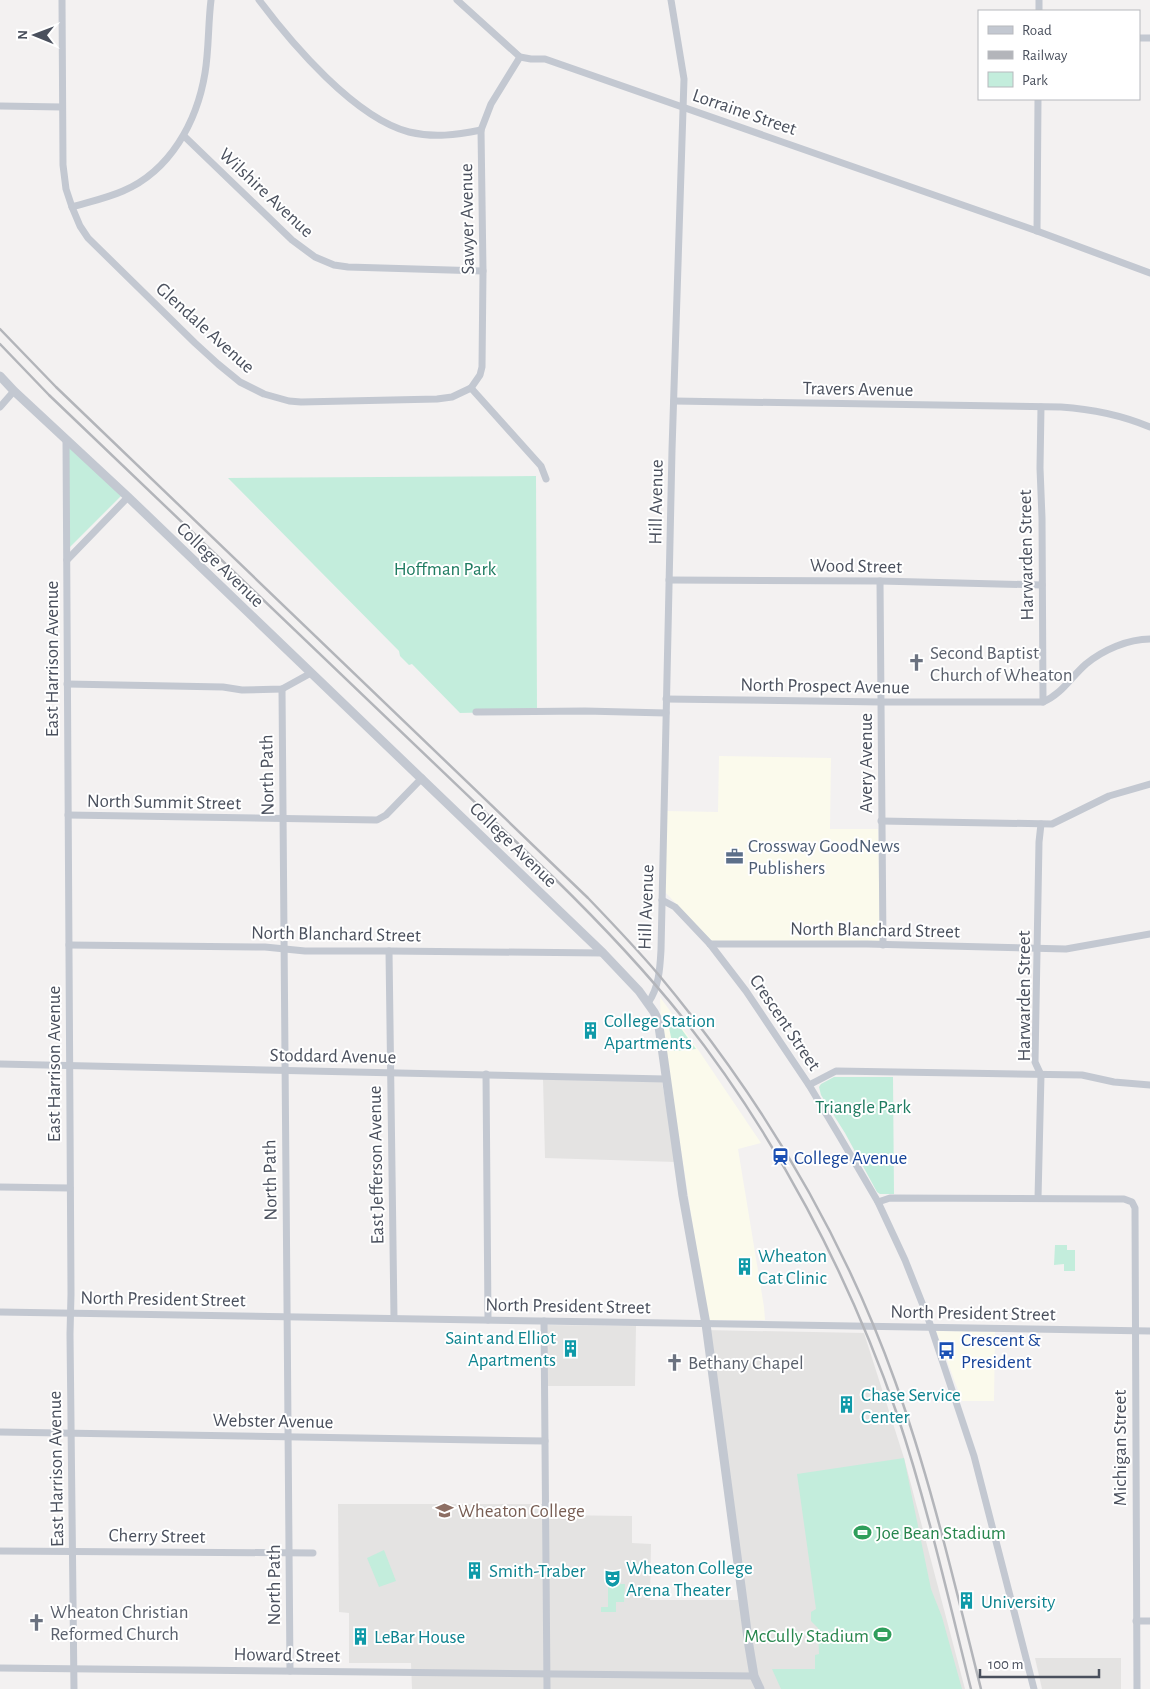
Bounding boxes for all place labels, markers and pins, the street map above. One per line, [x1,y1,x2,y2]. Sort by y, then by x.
place label: Second Baptist Church of Wheaton [930,644,1072,685]
church icon: Second Baptist Church of Wheaton [906,653,926,673]
place label: Crossway GoodNews Publishers [748,837,900,878]
office icon: Crossway GoodNews Publishers [724,846,744,866]
place label: College Station Apartments [604,1012,715,1053]
building icon: College Station Apartments [580,1021,600,1041]
station icon: College Avenue [770,1147,790,1167]
place label: College Avenue [794,1149,907,1168]
place label: Wheaton Cat Clinic [758,1247,827,1288]
building icon: Wheaton Cat Clinic [734,1256,754,1276]
place label: Saint and Elliot Apartments [445,1329,556,1370]
place label: Crescent & President [961,1331,1041,1372]
building icon: Saint and Elliot Apartments [560,1338,580,1358]
bus stop icon: Crescent & President [937,1340,957,1360]
church icon: Bethany Chapel [664,1352,684,1372]
place label: Bethany Chapel [688,1354,804,1373]
place label: Chase Service Center [861,1386,961,1427]
building icon: Chase Service Center [837,1395,857,1415]
school or university icon: Wheaton College [434,1500,454,1520]
place label: Wheaton College [458,1502,585,1521]
sports icon: Joe Bean Stadium [852,1522,872,1542]
place label: Joe Bean Stadium [876,1524,1006,1543]
place label: Wheaton College Arena Theater [626,1559,753,1600]
building icon: Smith-Traber [465,1560,485,1580]
place label: Smith-Traber [489,1562,586,1581]
theatre icon: Wheaton College Arena Theater [602,1568,622,1588]
building icon: University [957,1591,977,1611]
place label: University [981,1593,1055,1612]
place label: Wheaton Christian Reformed Church [50,1603,188,1644]
church icon: Wheaton Christian Reformed Church [26,1612,46,1632]
sports icon: McCully Stadium [873,1625,893,1645]
building icon: LeBar House [350,1626,370,1646]
place label: McCully Stadium [744,1627,869,1646]
place label: LeBar House [374,1628,465,1647]

